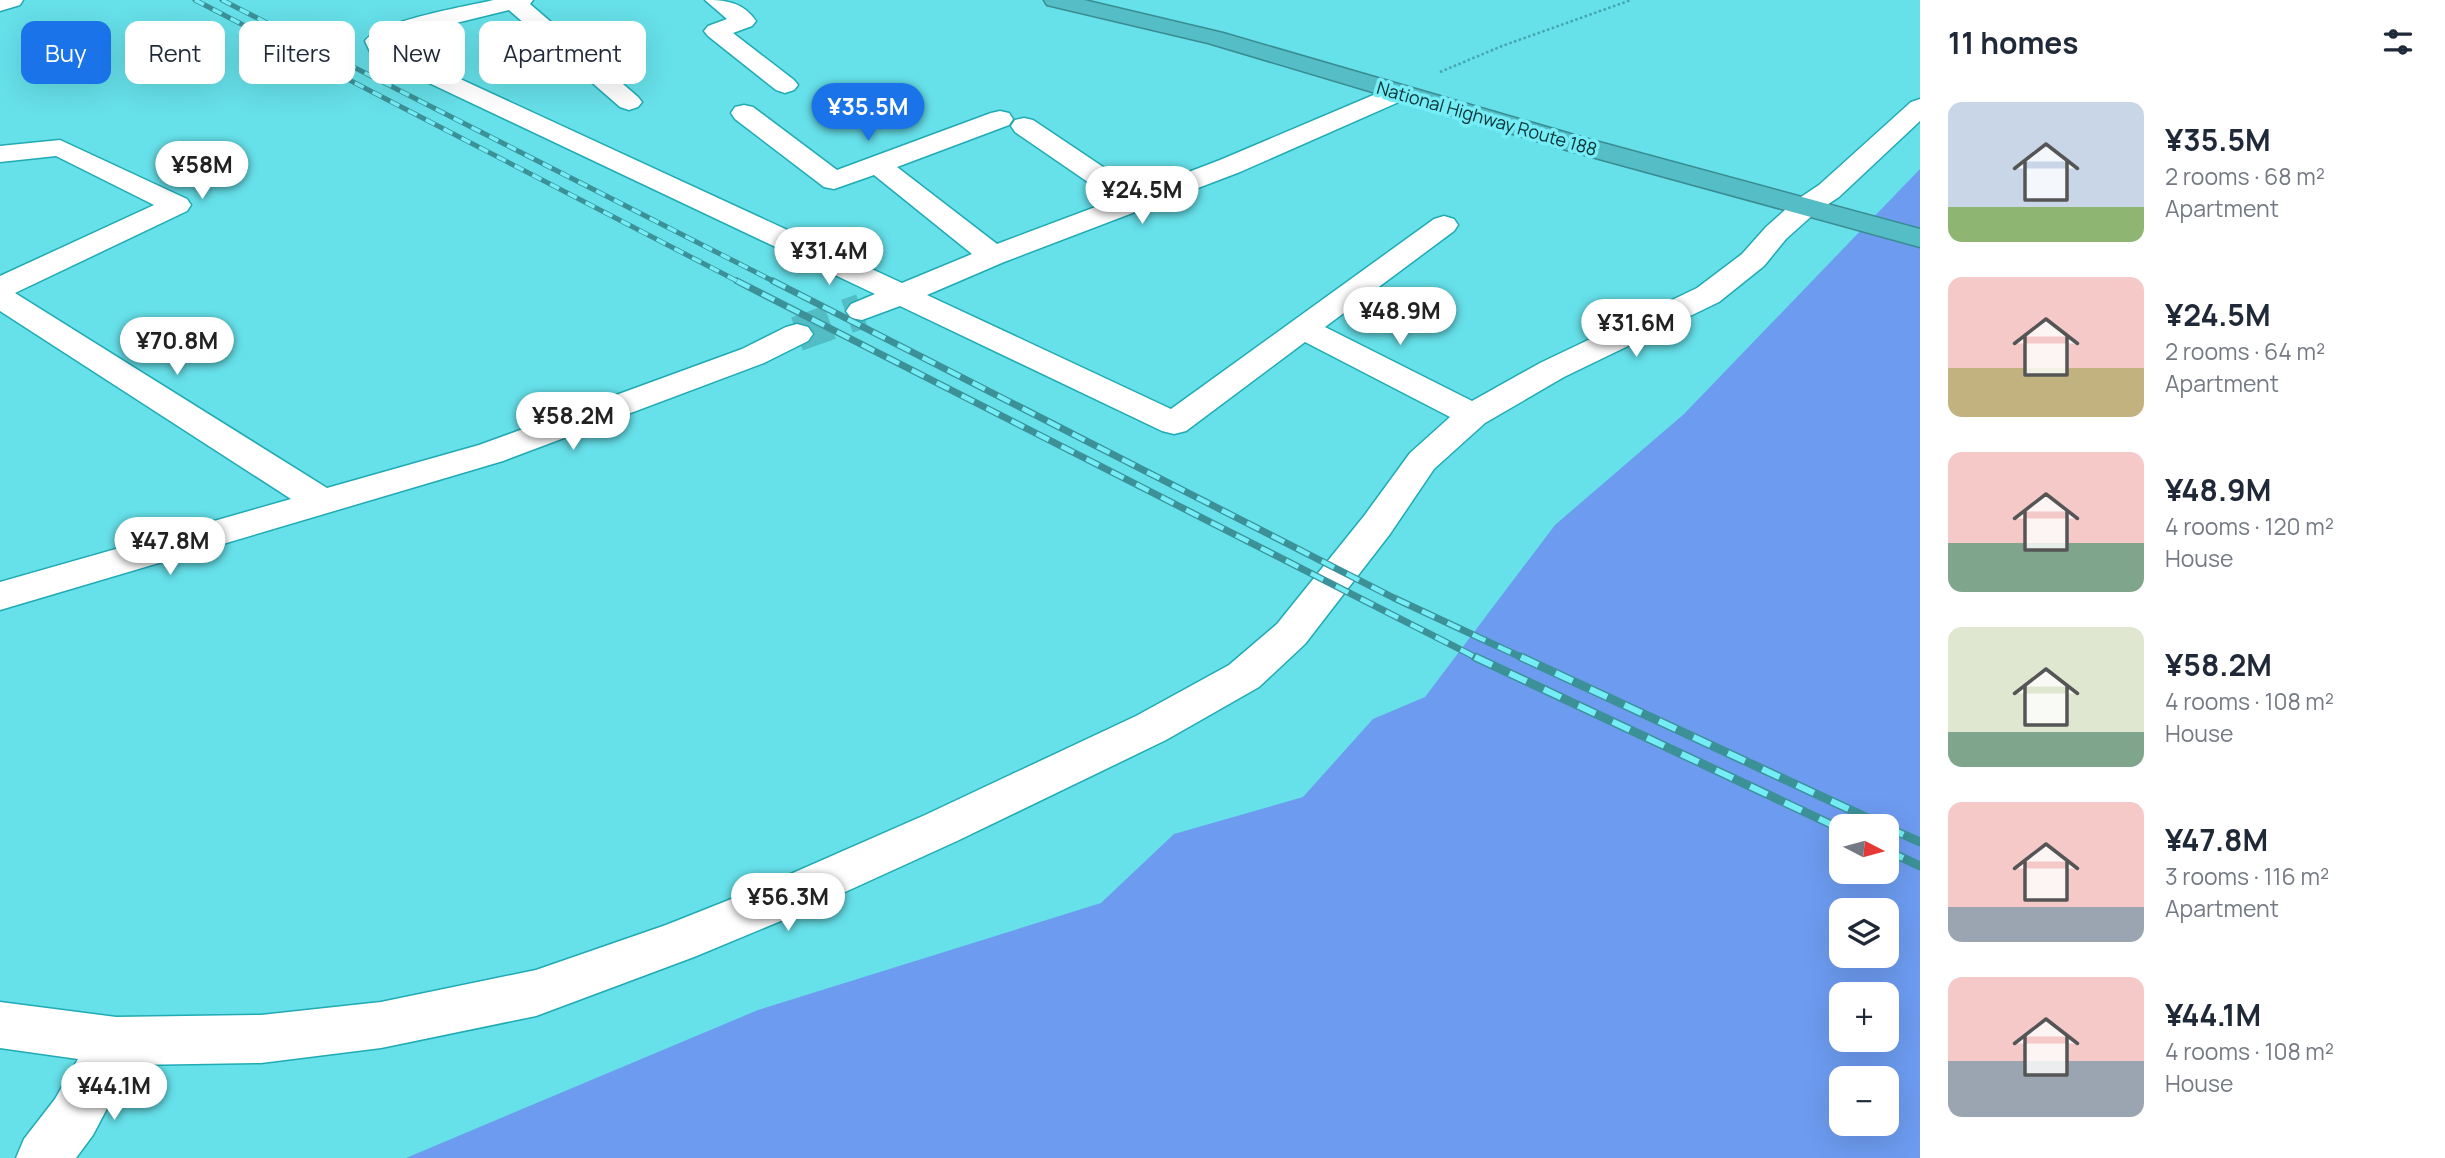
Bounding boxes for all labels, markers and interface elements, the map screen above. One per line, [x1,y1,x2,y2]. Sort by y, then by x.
chip: Buy [21,21,111,84]
chip: Rent [125,21,225,84]
chip: Filters [239,21,355,84]
chip: New [369,21,465,84]
chip: Apartment [479,21,646,84]
text: 11 homes [1948,22,2079,63]
icon: filters [2379,23,2417,61]
street label: National Highway Route 188 [1374,75,1600,161]
pin: ¥35.5M [811,83,925,143]
text: ¥35.5M [827,90,909,122]
text: ¥35.5M [2165,119,2271,160]
icon: home [2004,130,2088,214]
pin: ¥58M [161,142,243,201]
text: ¥58M [171,148,233,180]
text: 2 rooms · 68 m² [2165,160,2325,192]
pin: ¥24.5M [1085,166,1199,226]
text: ¥24.5M [1102,173,1182,205]
text: Apartment [2165,192,2279,224]
pin: ¥31.4M [772,228,886,287]
text: ¥31.4M [790,234,868,266]
pin: ¥48.9M [1343,288,1457,347]
text: ¥48.9M [1359,294,1441,326]
text: ¥24.5M [2165,294,2271,335]
pin: ¥31.6M [1579,300,1693,359]
icon: home [2004,305,2088,389]
text: ¥31.6M [1597,306,1675,338]
pin: ¥70.8M [120,318,234,377]
text: ¥70.8M [136,324,218,356]
text: 2 rooms · 64 m² [2165,335,2325,367]
text: Apartment [2165,367,2279,399]
pin: ¥58.2M [516,392,630,452]
text: ¥58.2M [532,399,614,431]
text: ¥48.9M [2165,469,2271,510]
icon: home [2004,480,2088,564]
text: 4 rooms · 120 m² [2165,510,2334,542]
pin: ¥47.8M [113,518,227,577]
text: ¥47.8M [130,524,210,556]
text: House [2165,542,2234,574]
text: ¥58.2M [2165,644,2272,685]
icon: home [2004,655,2088,739]
text: 4 rooms · 108 m² [2165,685,2334,717]
text: House [2165,717,2234,749]
north arrow [1829,814,1899,884]
map controls [1829,814,1899,1136]
text: ¥47.8M [2165,819,2268,860]
icon: home [2004,830,2088,914]
text: 3 rooms · 116 m² [2165,860,2329,892]
pin: ¥56.3M [731,874,845,933]
text: ¥56.3M [747,880,829,912]
text: Apartment [2165,892,2279,924]
button: layers [1829,898,1899,968]
button: + [1829,982,1899,1052]
text: ¥44.1M [2165,994,2261,1035]
icon: home [2004,1005,2088,1089]
text: 4 rooms · 108 m² [2165,1035,2334,1067]
pin: ¥44.1M [57,1062,171,1122]
button: − [1829,1066,1899,1136]
text: House [2165,1067,2234,1099]
text: ¥44.1M [77,1069,151,1101]

